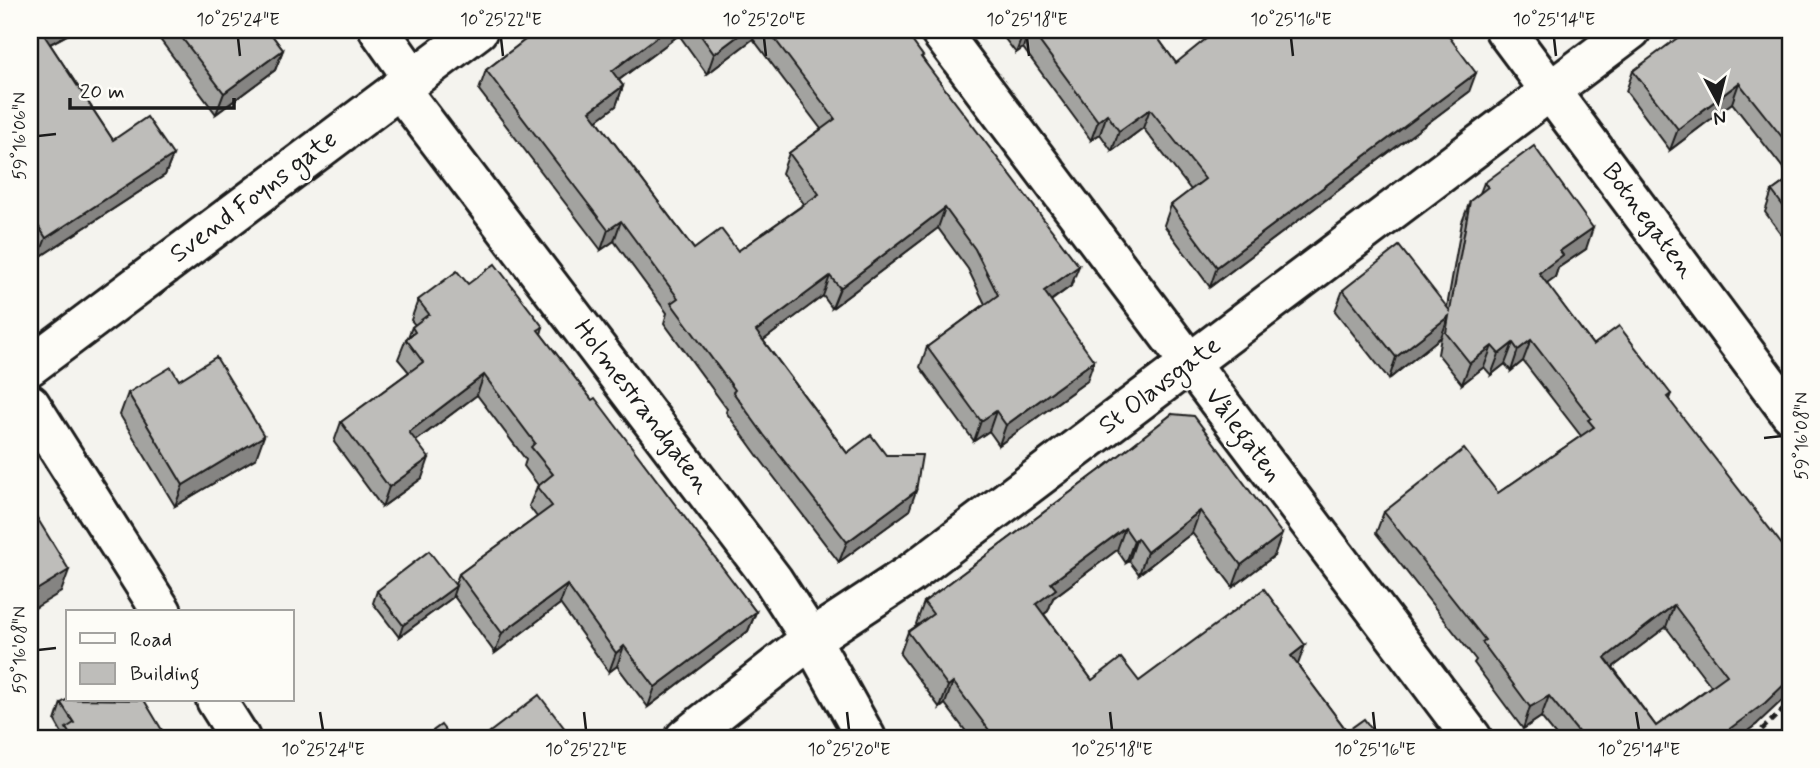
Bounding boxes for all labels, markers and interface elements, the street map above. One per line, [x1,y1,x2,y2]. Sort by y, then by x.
text: 10°25'24"E [196,8,280,32]
text: 10°25'22"E [460,8,542,32]
text: 10°25'20"E [723,8,805,32]
text: 10°25'18"E [986,8,1068,32]
text: 10°25'16"E [1250,8,1332,32]
text: 10°25'14"E [1513,8,1595,32]
scale bar [70,66,234,110]
north arrow [1684,66,1754,136]
text: 20 m [80,78,125,106]
text: 59°16'06"N [8,92,32,180]
text: N [1712,104,1728,131]
street label: Svend Foyns gate [163,123,346,273]
street label: Botnegaten [1593,156,1703,286]
street label: Holmestrandgaten [565,313,719,501]
street label: St Olavsgate [1092,329,1229,445]
street label: Vålegaten [1194,381,1290,491]
text: 59°16'08"N [1790,392,1814,480]
text: 59°16'08"N [8,606,32,694]
legend [66,610,294,702]
text: Road [130,626,172,654]
text: Building [130,660,200,690]
text: 10°25'24"E [281,738,365,762]
text: 10°25'22"E [545,738,627,762]
text: 10°25'20"E [808,738,890,762]
text: 10°25'18"E [1071,738,1153,762]
text: 10°25'16"E [1334,738,1416,762]
text: 10°25'14"E [1598,738,1680,762]

